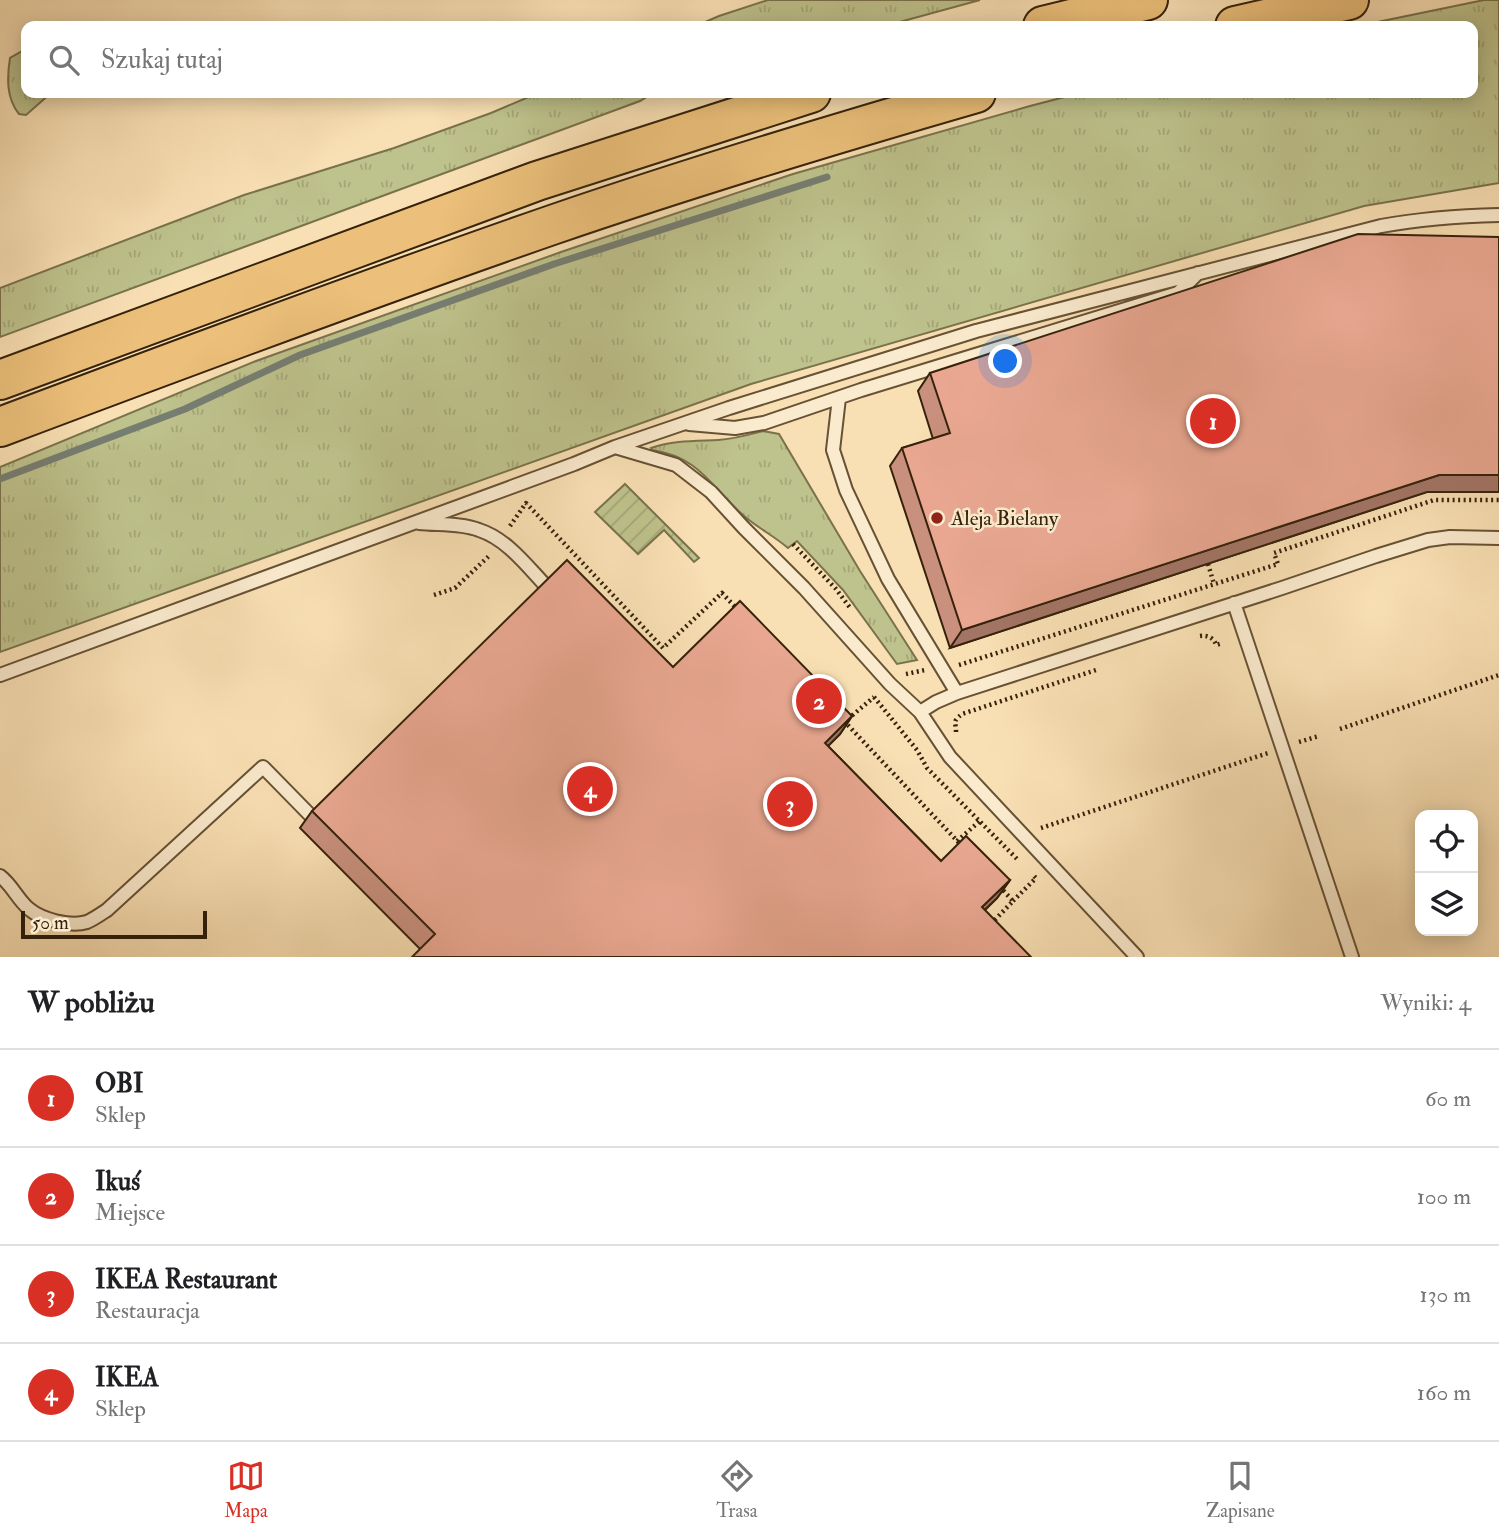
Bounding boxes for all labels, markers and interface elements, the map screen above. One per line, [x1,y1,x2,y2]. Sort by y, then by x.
search box [21,21,1478,98]
icon: search [45,41,83,79]
text: Szukaj tutaj [101,44,223,76]
your location [988,344,1022,378]
pin: 1 [1190,395,1236,447]
place label: Aleja Bielany [950,505,1059,532]
marker: Aleja Bielany [929,510,945,526]
pin: 2 [796,675,842,727]
pin: 4 [567,763,613,815]
pin: 3 [767,778,813,830]
map controls [1415,810,1478,936]
button: locate [1415,810,1478,873]
button: layers [1415,873,1478,936]
scale bar [21,908,206,940]
text: 50 m [32,911,69,935]
text: W pobliżu [28,984,155,1021]
text: Wyniki: 4 [1380,988,1471,1017]
text: OBI [95,1068,143,1100]
text: 1 [47,1084,55,1113]
text: 60 m [1425,1084,1471,1113]
text: Sklep [95,1100,146,1129]
text: Ikuś [95,1166,140,1198]
text: 2 [45,1182,57,1211]
text: 100 m [1417,1182,1471,1211]
text: Miejsce [95,1198,165,1227]
text: IKEA Restaurant [95,1264,277,1296]
text: 3 [47,1280,55,1309]
text: 130 m [1419,1280,1471,1309]
text: Restauracja [95,1296,200,1325]
text: IKEA [95,1362,159,1394]
text: 4 [45,1378,57,1407]
text: 160 m [1417,1378,1471,1407]
text: Sklep [95,1394,146,1423]
tab: Mapa [224,1457,268,1523]
tab: Trasa [716,1457,758,1523]
tab: Zapisane [1206,1457,1275,1523]

